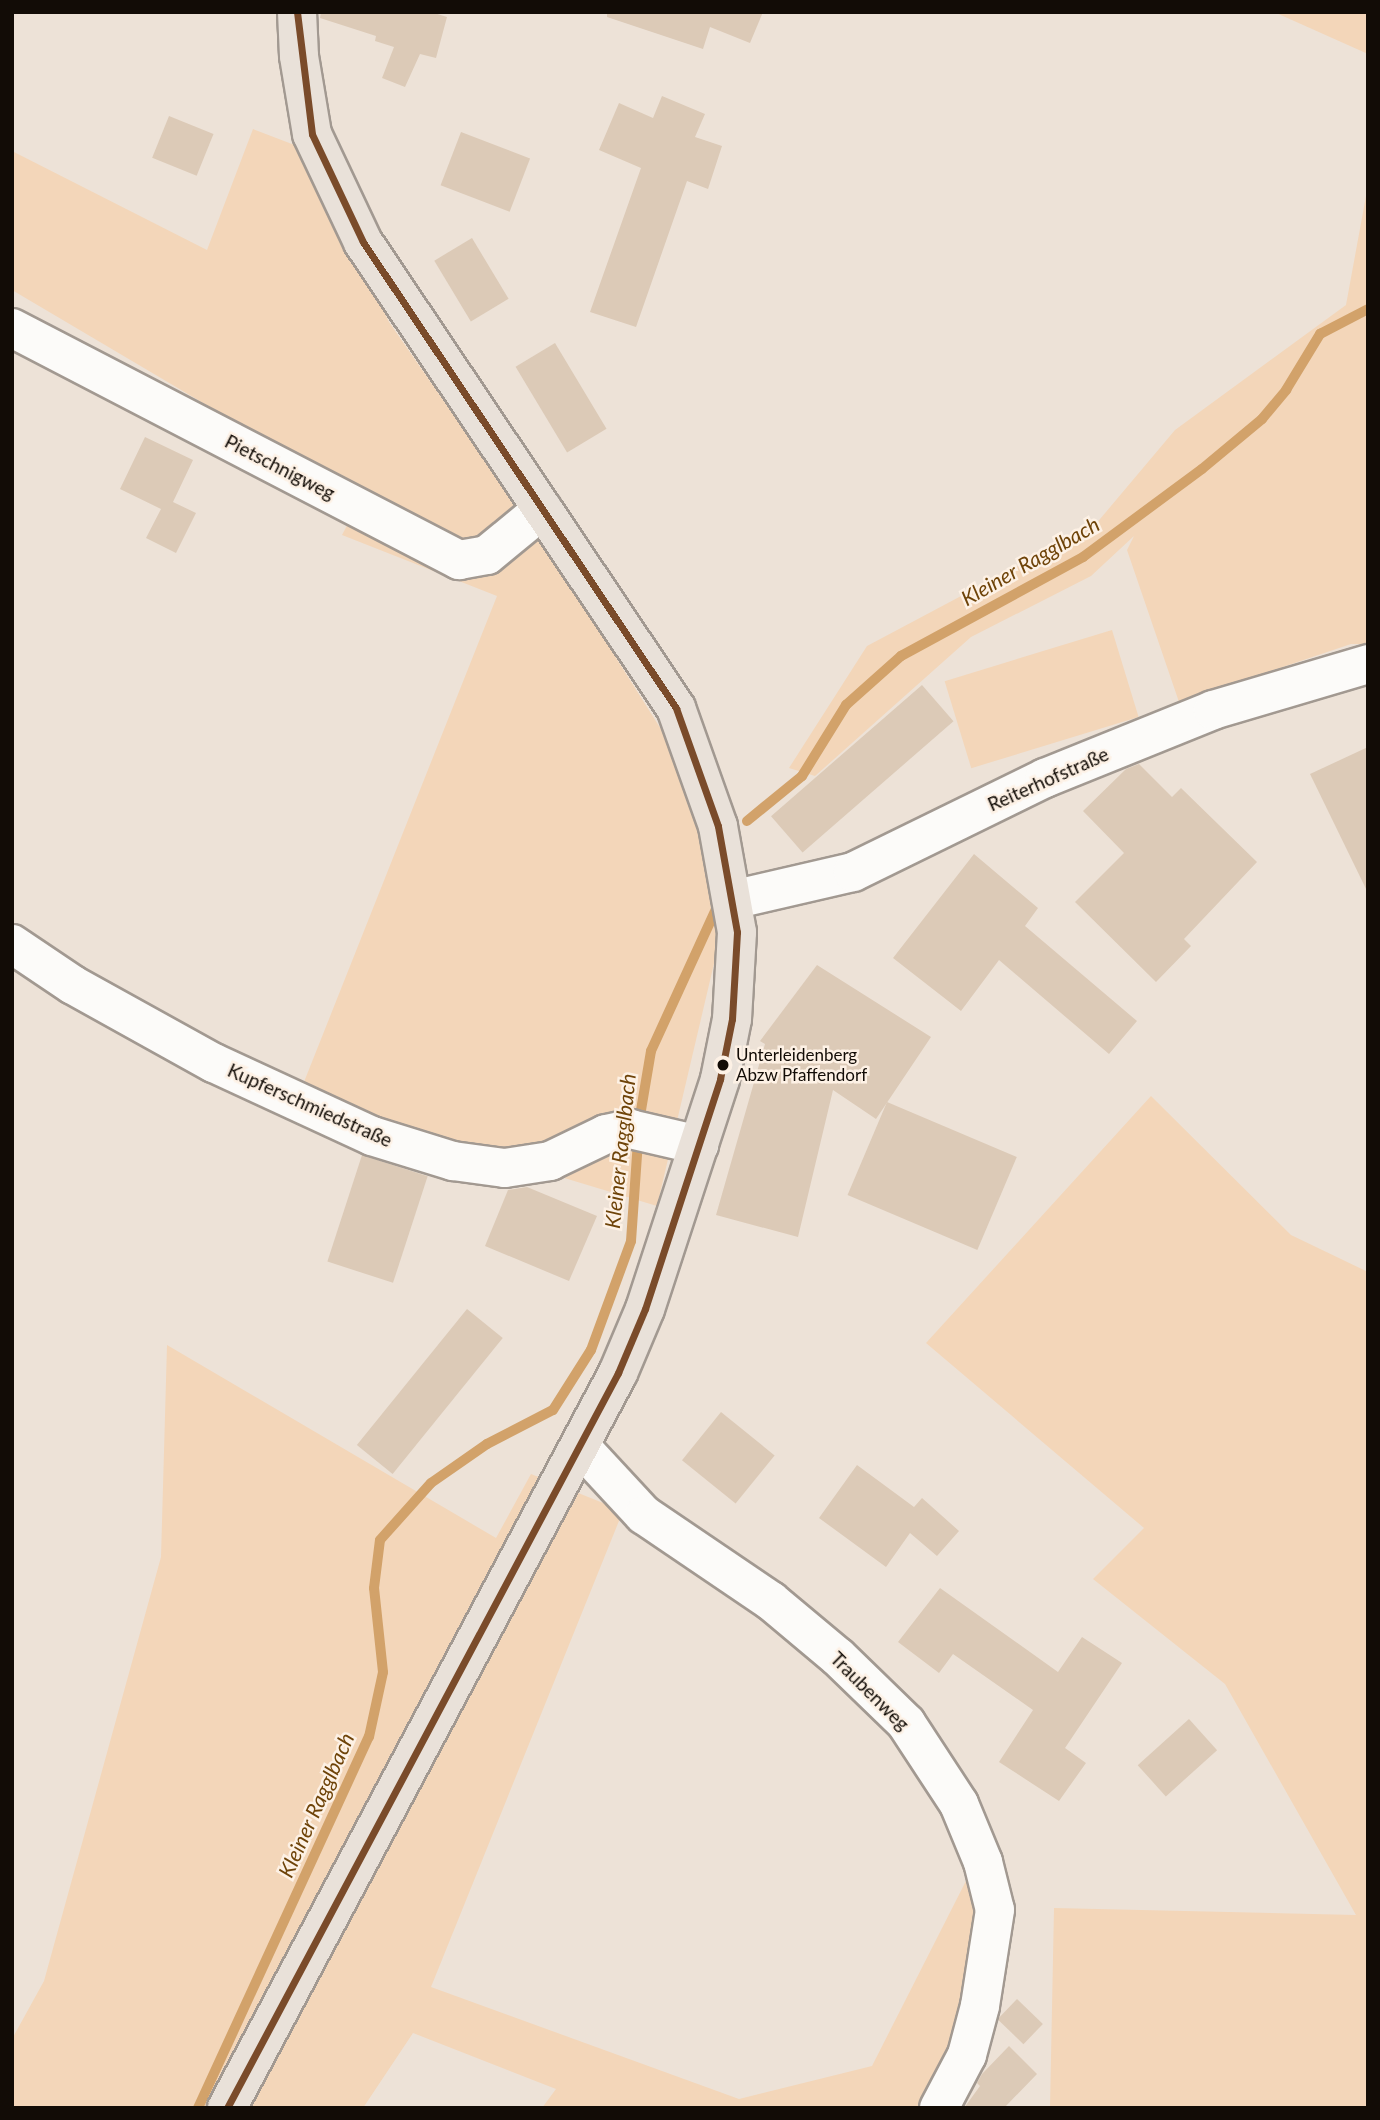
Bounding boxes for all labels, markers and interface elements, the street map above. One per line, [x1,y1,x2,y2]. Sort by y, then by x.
street label: Pietschnigweg [221,430,339,504]
water label: Kleiner Ragglbach [956,511,1104,611]
street label: Reiterhofstraße [984,742,1112,816]
place label: Unterleidenberg Abzw Pfaffendorf [736,1045,867,1085]
street label: Kupferschmiedstraße [224,1058,396,1152]
marker: Unterleidenberg Abzw Pfaffendorf [716,1058,730,1072]
water label: Kleiner Ragglbach [599,1072,641,1230]
street label: Traubenweg [826,1647,914,1735]
water label: Kleiner Ragglbach [273,1729,359,1881]

